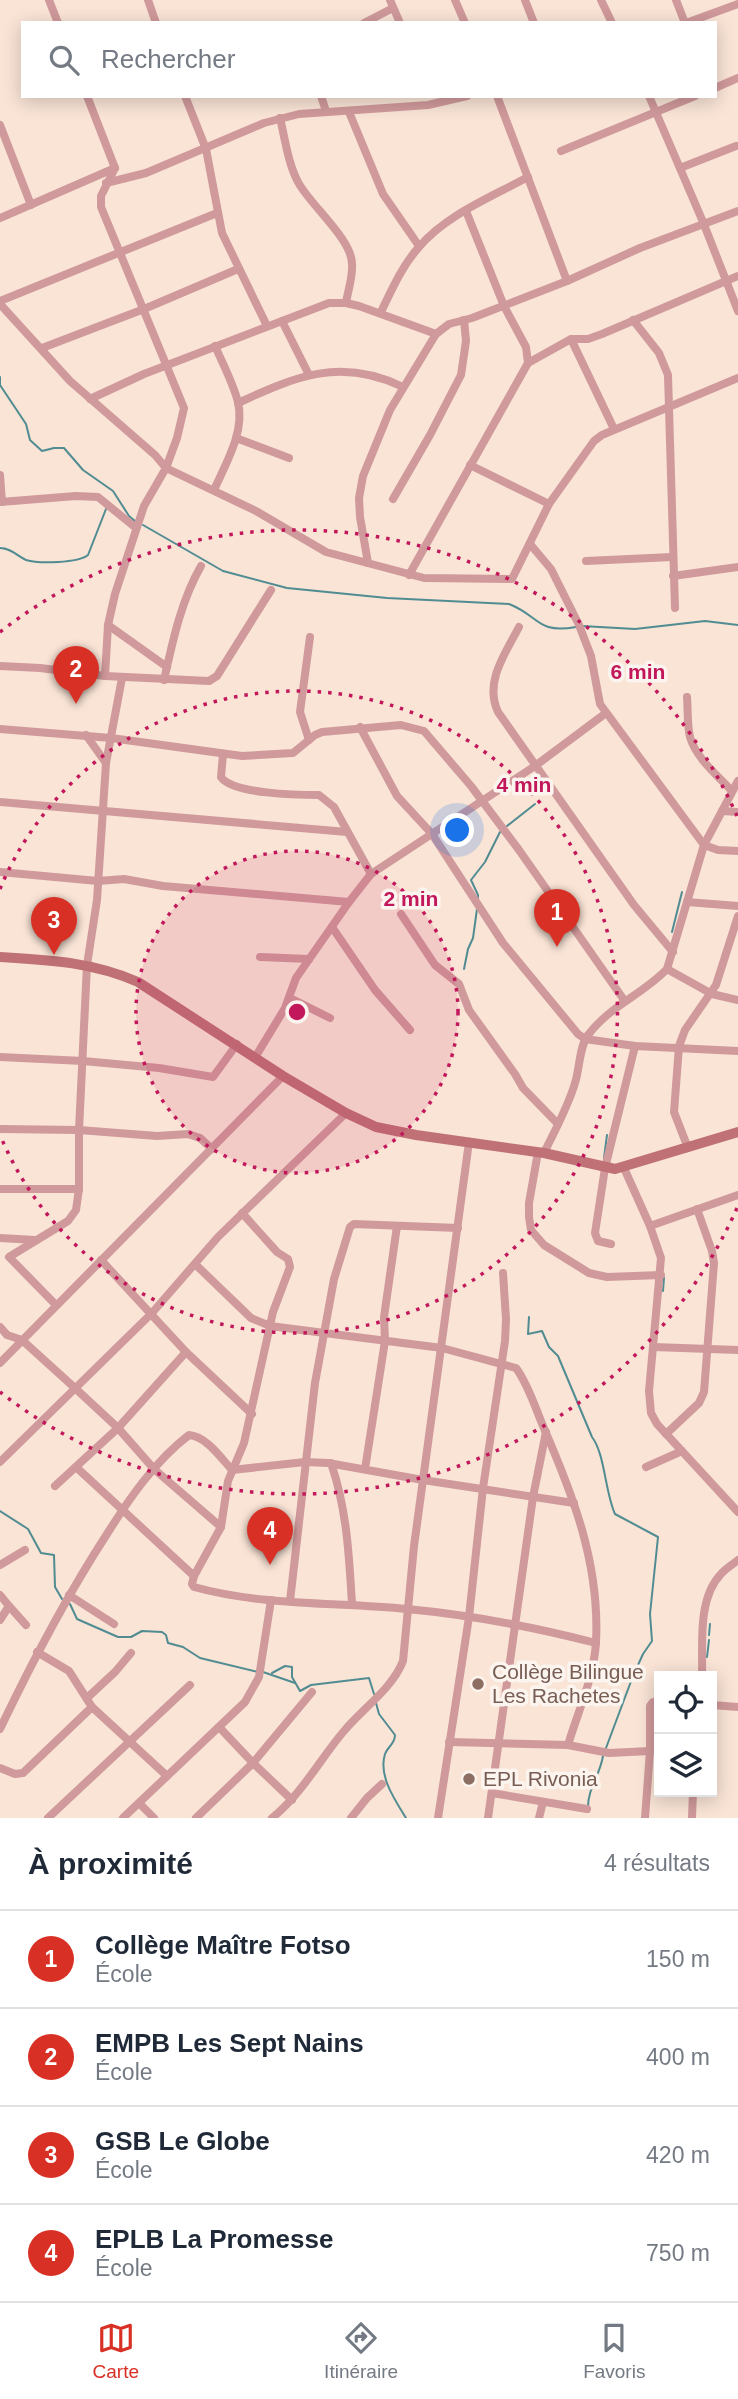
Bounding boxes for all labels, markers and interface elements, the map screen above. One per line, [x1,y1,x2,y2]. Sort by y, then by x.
search box [21,21,717,98]
icon: search [45,41,83,79]
text: Rechercher [101,44,235,74]
pin: 2 [53,646,99,704]
text: 6 min [611,660,665,683]
text: 4 min [497,773,551,796]
your location [440,813,474,847]
text: 2 min [384,887,438,910]
pin: 1 [534,889,580,947]
pin: 3 [31,897,77,955]
centre of rings [285,1000,309,1024]
pin: 4 [247,1507,293,1565]
place label: Collège Bilingue Les Rachetes [492,1660,644,1707]
map controls [654,1671,717,1797]
button: locate [654,1671,717,1734]
marker: Collège Bilingue Les Rachetes [470,1676,486,1692]
button: layers [654,1734,717,1797]
place label: EPL Rivonia [483,1767,598,1790]
marker: EPL Rivonia [461,1771,477,1787]
text: À proximité [28,1847,193,1880]
text: 4 résultats [604,1850,710,1876]
text: Collège Maître Fotso [95,1930,351,1960]
text: 1 [45,1946,57,1972]
text: 150 m [646,1946,710,1972]
text: École [95,1961,153,1987]
text: EMPB Les Sept Nains [95,2028,364,2058]
text: 2 [45,2044,57,2070]
text: 400 m [646,2044,710,2070]
text: École [95,2059,153,2085]
text: GSB Le Globe [95,2126,270,2156]
text: 3 [45,2142,57,2168]
text: 420 m [646,2142,710,2168]
text: École [95,2157,153,2183]
text: EPLB La Promesse [95,2224,333,2254]
text: 4 [45,2240,57,2266]
text: 750 m [646,2240,710,2266]
text: École [95,2255,153,2281]
tab: Carte [93,2319,139,2383]
tab: Itinéraire [324,2319,398,2383]
tab: Favoris [583,2319,645,2383]

